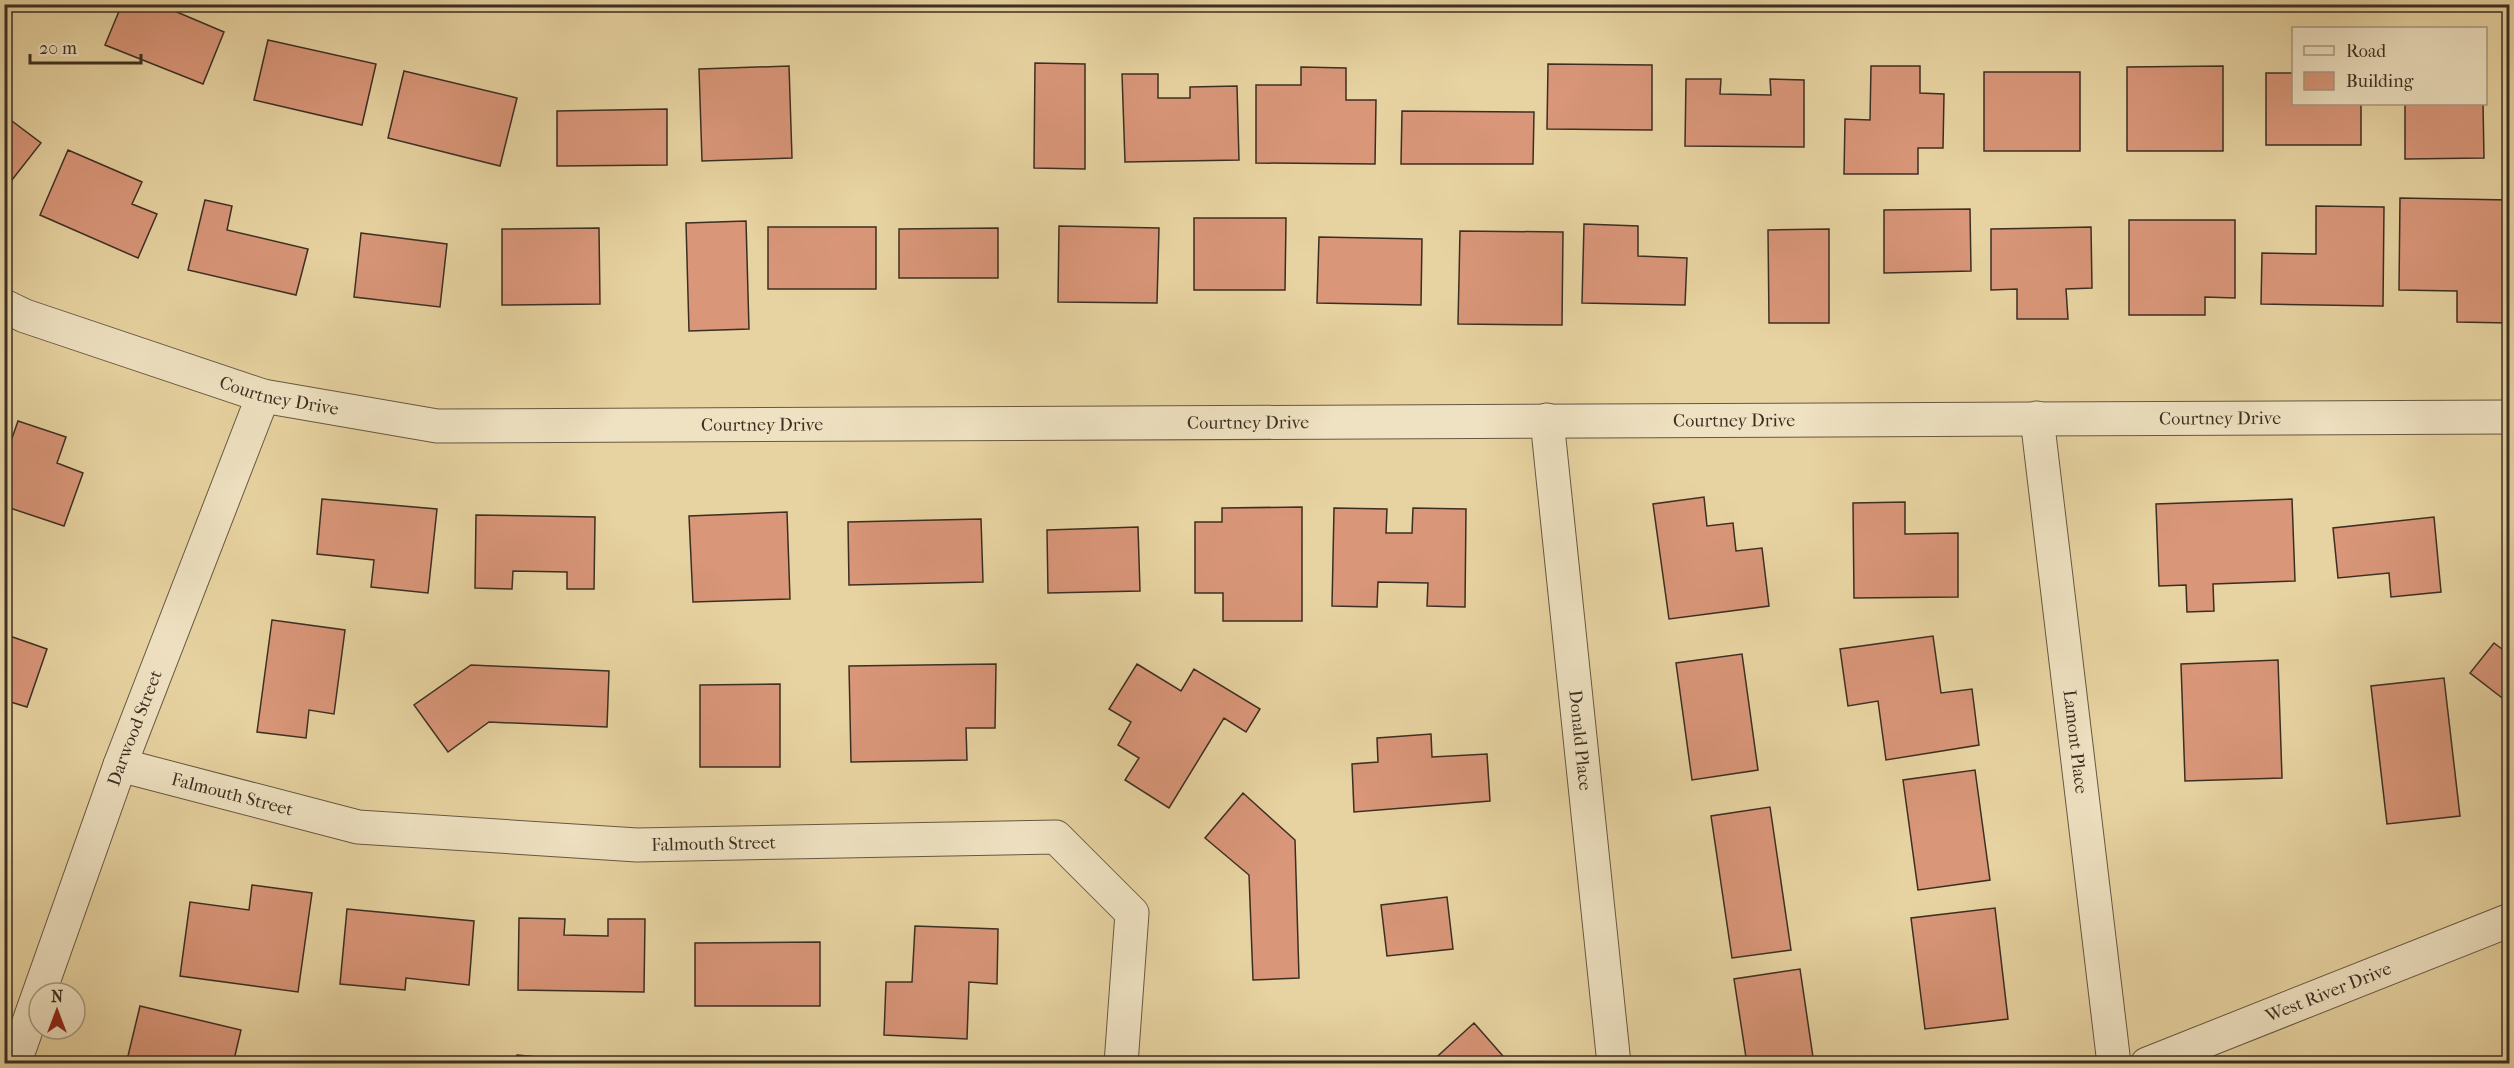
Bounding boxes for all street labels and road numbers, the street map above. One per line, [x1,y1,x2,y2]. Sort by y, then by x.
street label: Courtney Drive [217,372,340,419]
street label: Courtney Drive [2159,407,2281,429]
street label: Courtney Drive [1673,410,1795,431]
street label: Courtney Drive [1187,412,1309,433]
street label: Courtney Drive [701,414,823,435]
street label: Darwood Street [103,667,166,789]
street label: Lamont Place [2059,688,2092,795]
street label: Donald Place [1565,689,1596,792]
street label: Falmouth Street [169,768,296,820]
street label: Falmouth Street [651,832,777,855]
street label: West River Drive [2261,958,2394,1027]

